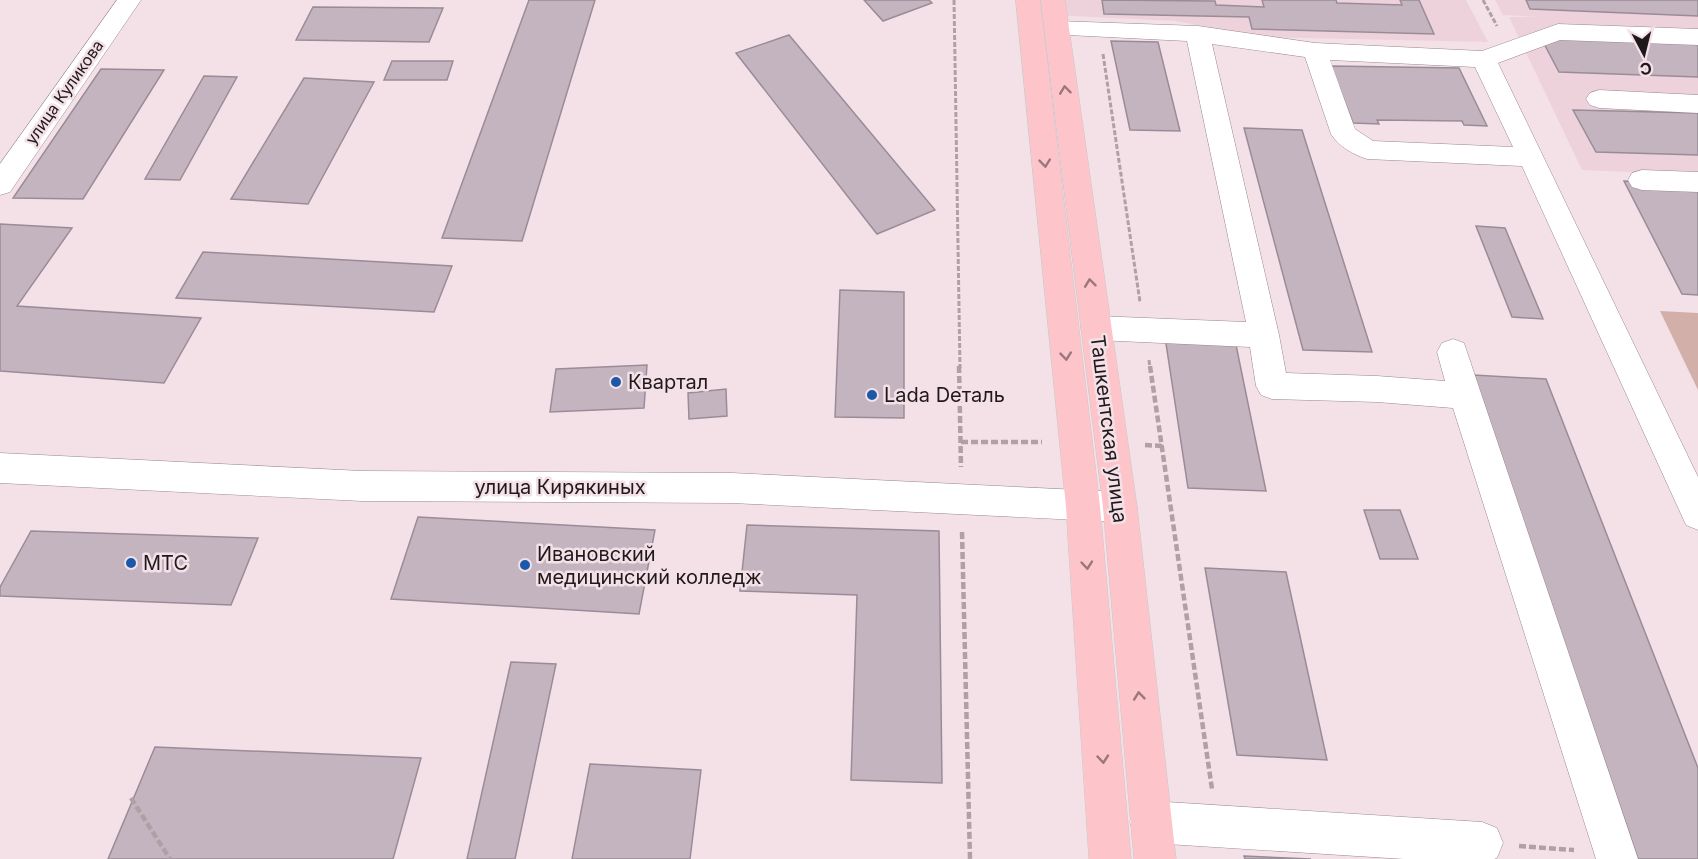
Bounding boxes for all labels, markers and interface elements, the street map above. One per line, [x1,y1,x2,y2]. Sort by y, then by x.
north arrow [1614,24,1674,84]
street label: улица Куликова [21,36,107,148]
text: С [1639,58,1653,80]
one-way arrow [1059,85,1071,94]
one-way arrow [1038,158,1051,167]
one-way arrow [1084,278,1097,288]
street label: Ташкентская улица [1086,334,1132,524]
one-way arrow [1059,352,1072,361]
place label: Квартал [628,370,708,394]
marker: Квартал [609,375,623,389]
place label: Lada Dеталь [884,383,1005,407]
marker: Lada Dеталь [865,388,879,402]
street label: улица Кирякиных [474,475,646,499]
place label: Ивановский медицинский колледж [537,542,761,589]
place label: МТС [143,551,188,575]
marker: МТС [124,556,138,570]
marker: Ивановский медицинский колледж [518,558,532,572]
one-way arrow [1080,560,1093,569]
one-way arrow [1133,692,1146,701]
one-way arrow [1096,755,1109,764]

